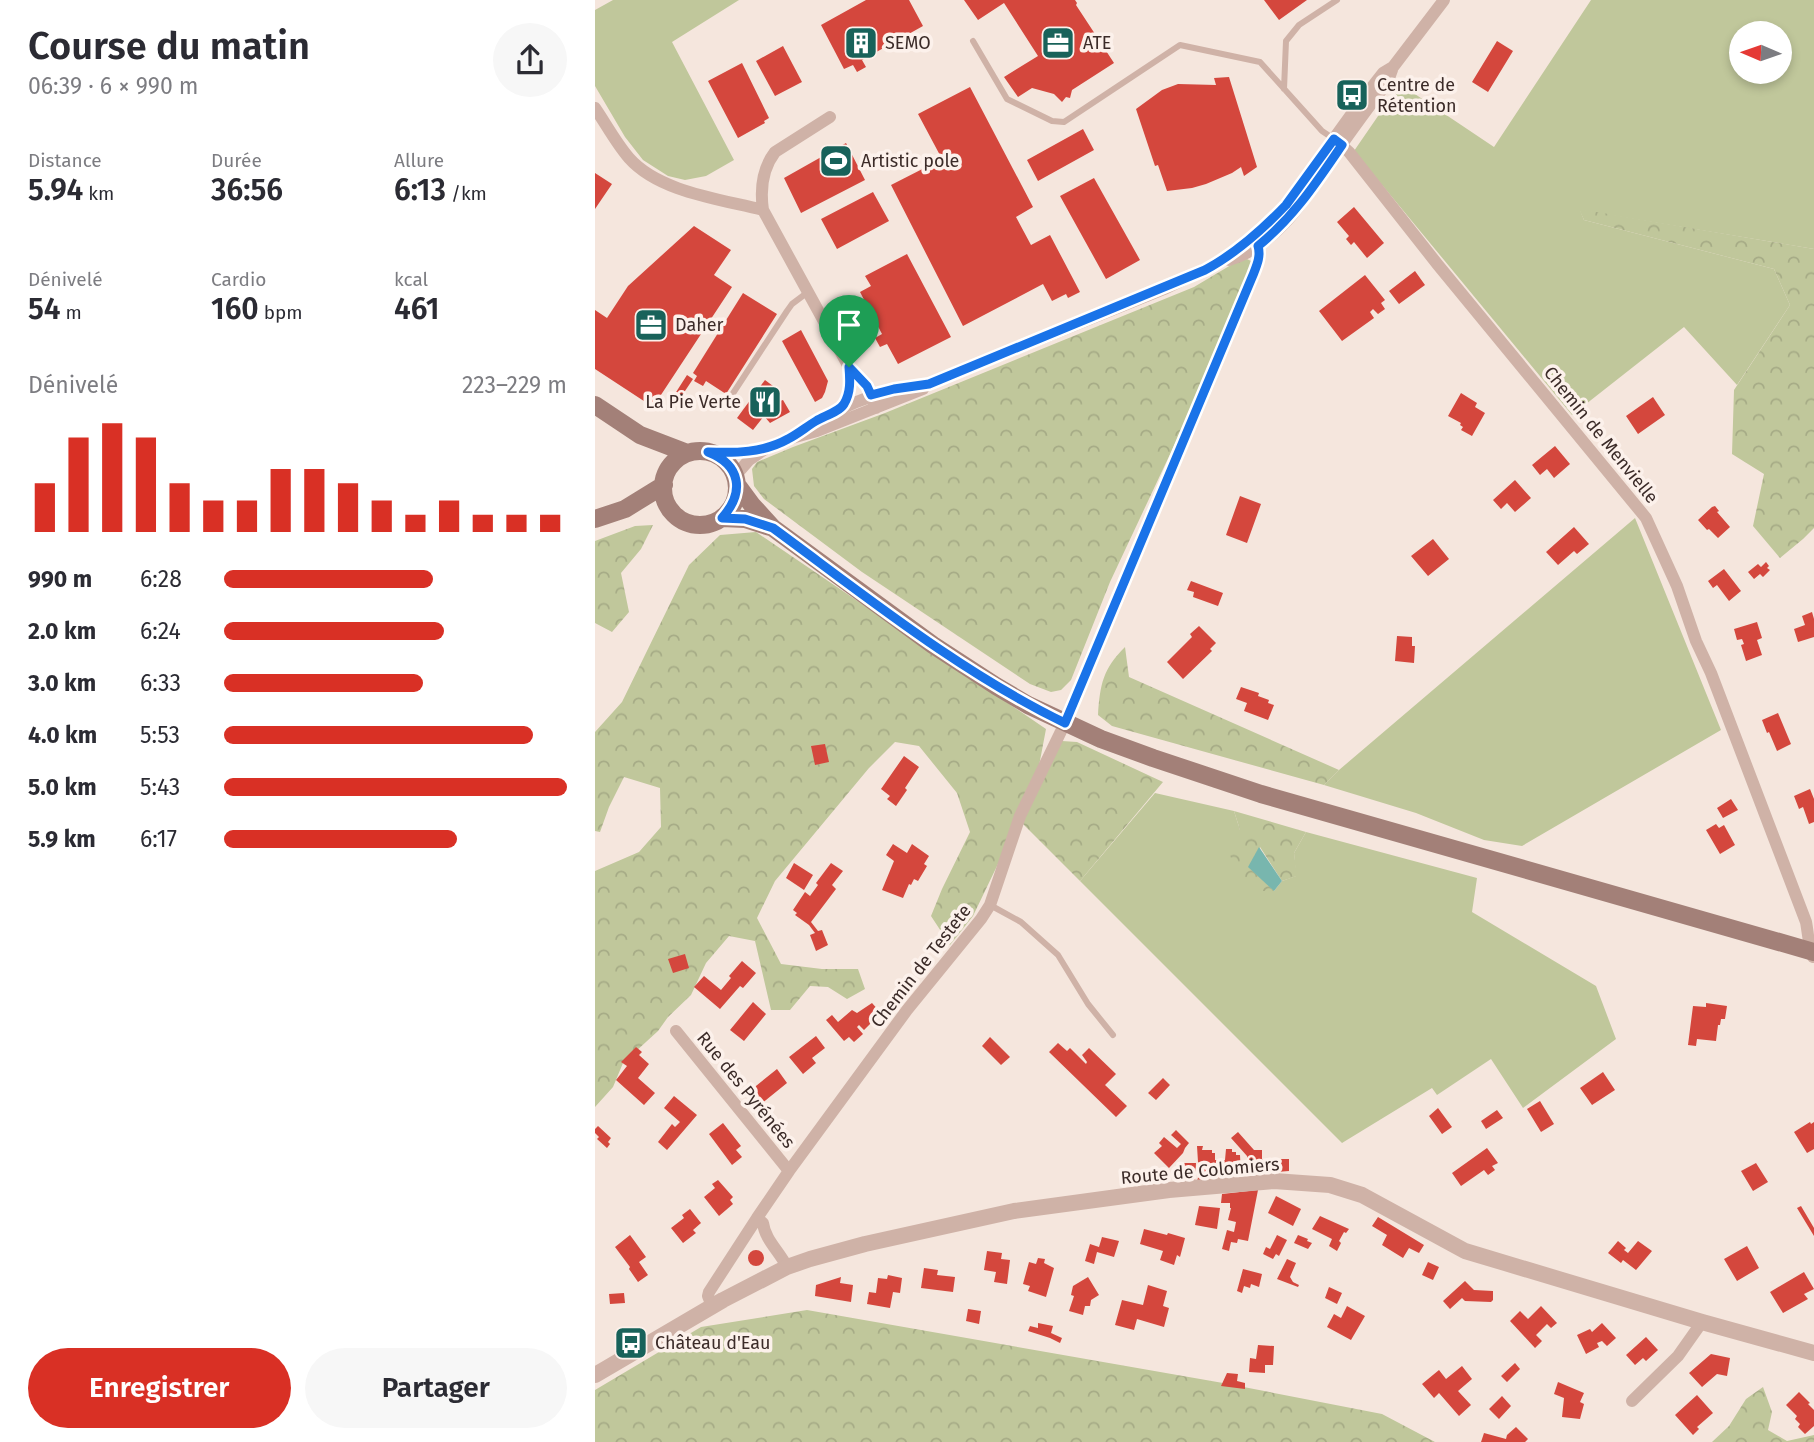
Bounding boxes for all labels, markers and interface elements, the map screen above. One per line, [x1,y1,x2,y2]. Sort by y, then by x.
north arrow [1729,21,1792,84]
map controls [1729,21,1792,84]
text: Course du matin [28,23,310,69]
button: share [493,23,567,97]
building icon: SEMO [842,24,880,62]
office icon: ATE [1039,24,1077,62]
place label: SEMO [885,32,931,54]
place label: ATE [1083,32,1111,54]
text: 06:39 · 6 × 990 m [28,72,199,100]
place label: Centre de Rétention [1377,74,1457,117]
bus stop icon: Centre de Rétention [1333,76,1371,114]
sports icon: Artistic pole [817,142,855,180]
text: Distance [28,149,102,172]
text: Durée [211,149,262,172]
text: Allure [394,149,444,172]
place label: Artistic pole [861,150,959,172]
text: 5.94 [28,172,83,208]
text: 36:56 [211,172,283,208]
text: 6:13 [394,172,446,208]
text: km [83,182,114,205]
text: /km [446,182,487,205]
text: Dénivelé [28,268,103,291]
text: Cardio [211,268,266,291]
text: kcal [394,268,428,291]
text: 54 [28,291,61,327]
text: 160 [211,291,259,327]
text: 461 [394,291,439,327]
pin [819,295,879,367]
text: m [61,301,82,324]
text: bpm [259,301,303,324]
office icon: Daher [632,306,670,344]
icon: arrive [830,306,868,344]
place label: Daher [675,314,724,336]
street label: Chemin de Menvielle [1539,362,1663,508]
text: Dénivelé [28,371,118,399]
text: 223–229 m [462,371,567,399]
restaurant icon: La Pie Verte [746,383,784,421]
place label: La Pie Verte [645,391,741,413]
text: 990 m [28,565,92,593]
text: 6:28 [140,565,182,593]
text: 2.0 km [28,617,96,645]
text: 6:24 [140,617,181,645]
text: 3.0 km [28,669,96,697]
text: 6:33 [140,669,181,697]
text: 4.0 km [28,721,97,749]
text: 5:53 [140,721,180,749]
text: 5.0 km [28,773,97,801]
text: 5:43 [140,773,180,801]
text: 5.9 km [28,825,96,853]
text: 6:17 [140,825,177,853]
street label: Chemin de Testete [866,900,976,1032]
street label: Rue des Pyrénées [692,1027,800,1153]
street label: Route de Colomiers [1120,1153,1280,1189]
bus stop icon: Château d'Eau [612,1324,650,1362]
place label: Château d'Eau [655,1332,771,1354]
button: Enregistrer [28,1348,291,1428]
button: Partager [305,1348,567,1428]

